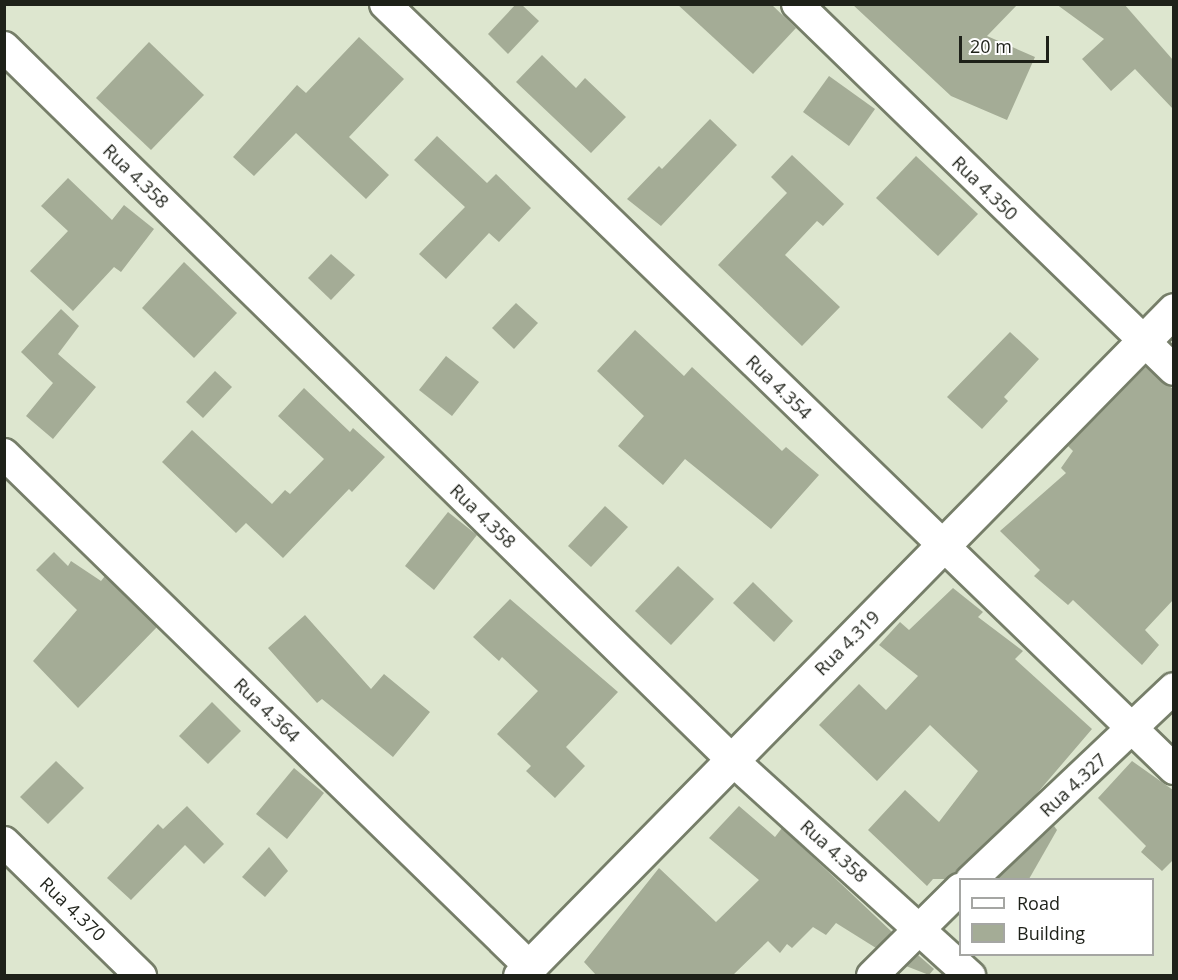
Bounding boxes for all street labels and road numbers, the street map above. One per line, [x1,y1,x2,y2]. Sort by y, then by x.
street label: Rua 4.358 [99,139,173,213]
street label: Rua 4.350 [948,151,1022,225]
street label: Rua 4.354 [742,350,816,424]
street label: Rua 4.358 [446,479,520,553]
street label: Rua 4.319 [810,606,884,680]
street label: Rua 4.364 [230,673,304,747]
street label: Rua 4.327 [1035,749,1111,821]
street label: Rua 4.358 [796,815,872,887]
street label: Rua 4.370 [36,872,110,946]

